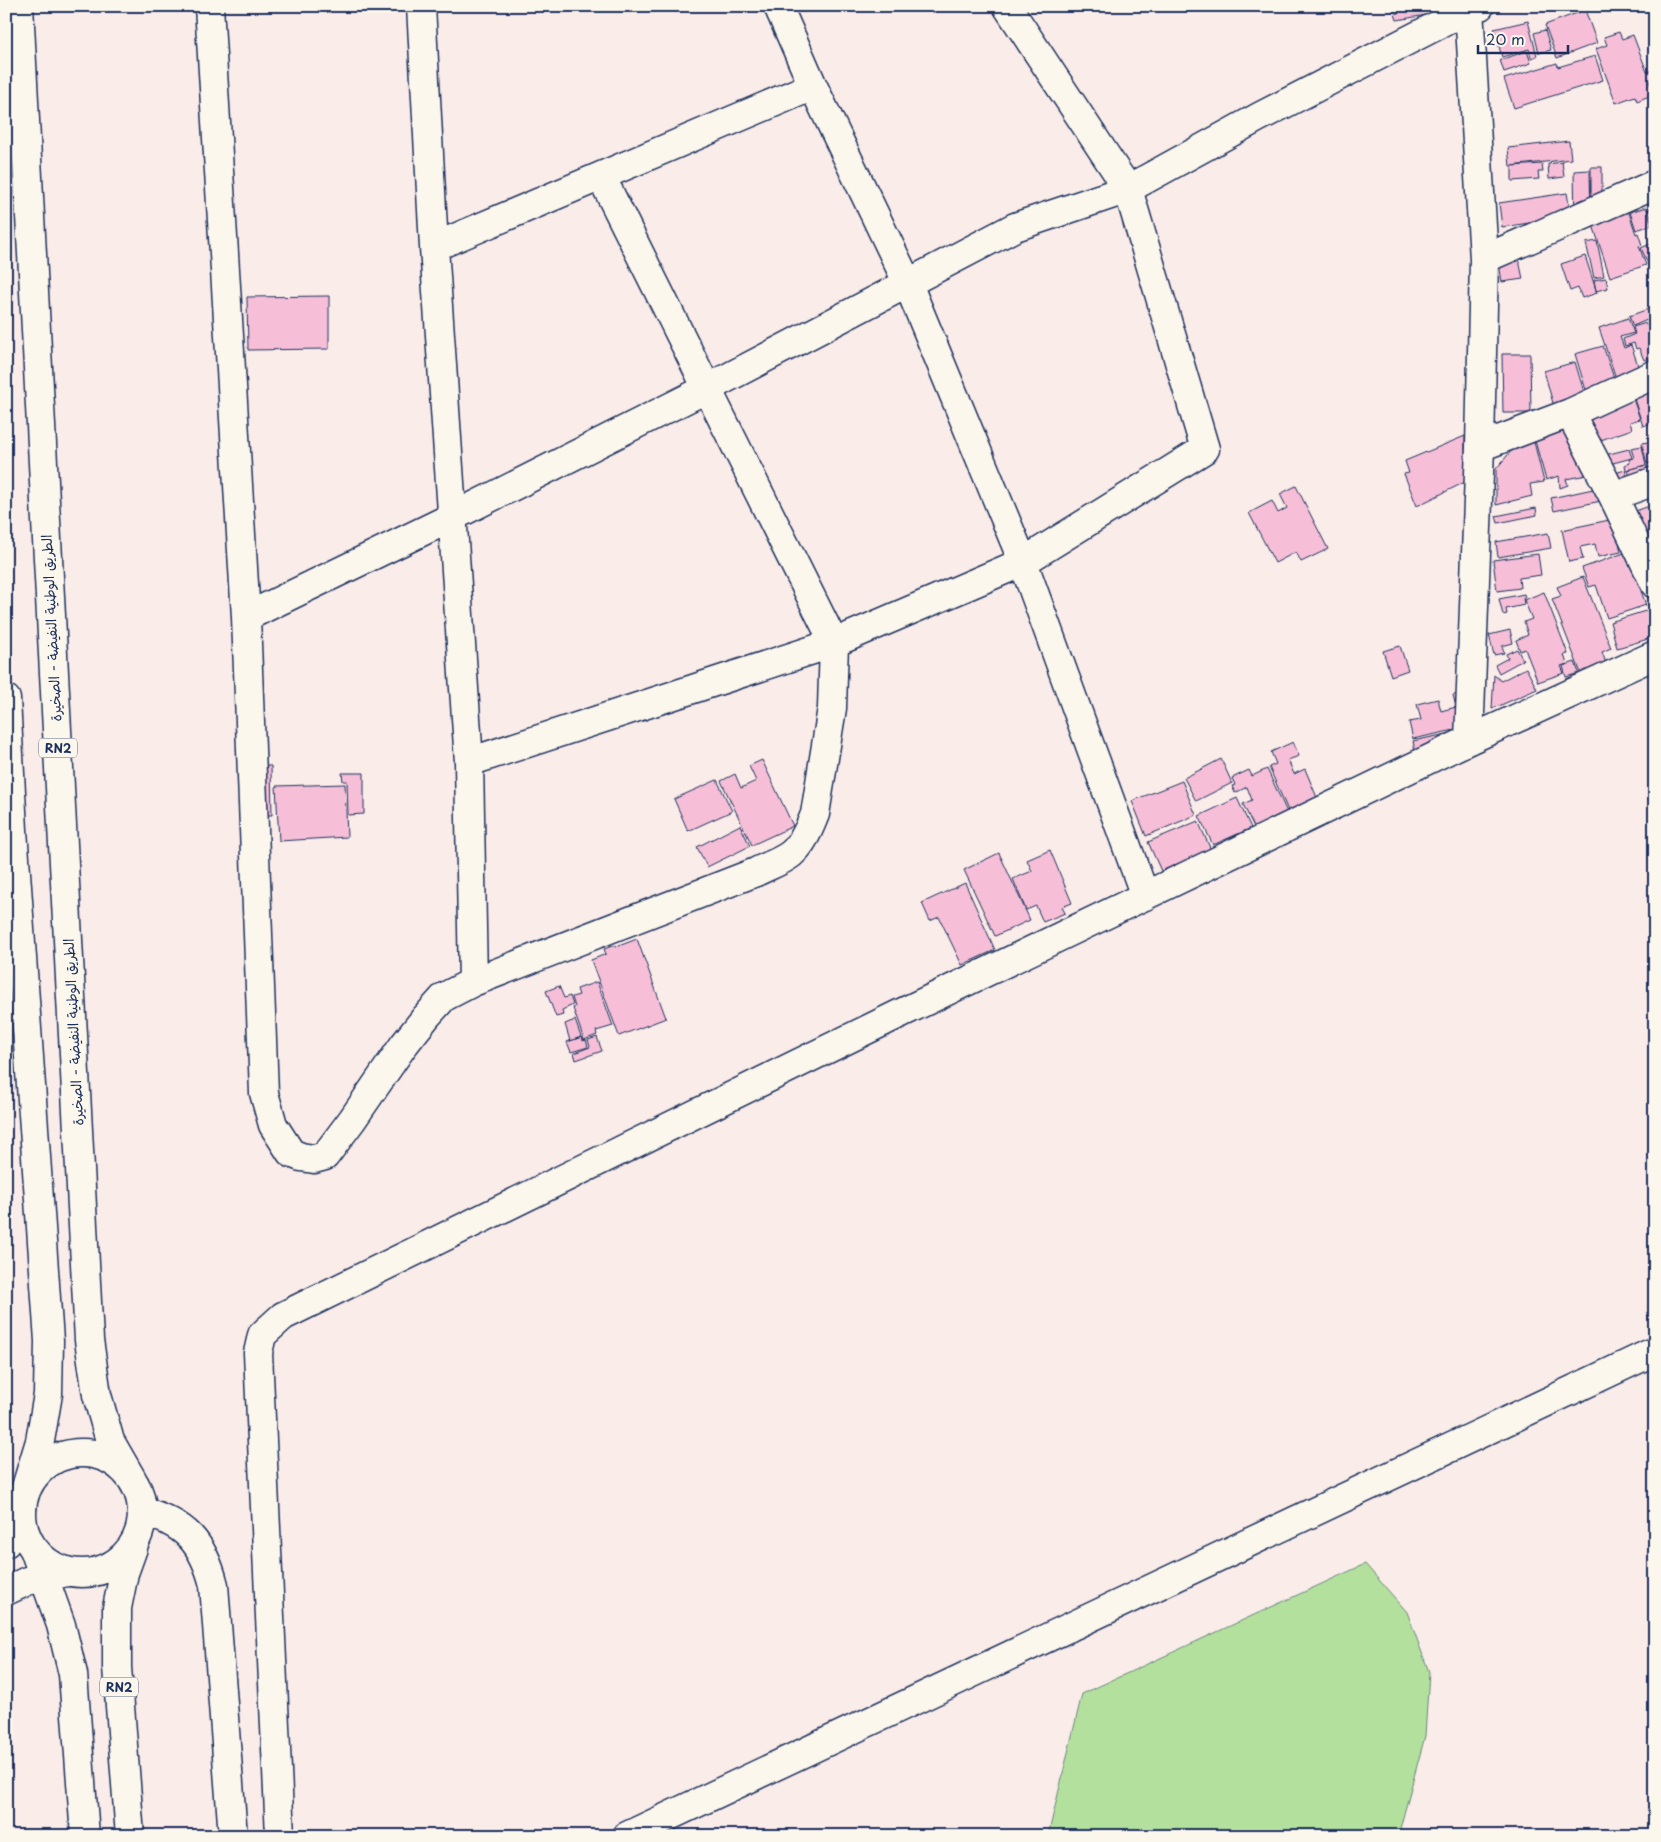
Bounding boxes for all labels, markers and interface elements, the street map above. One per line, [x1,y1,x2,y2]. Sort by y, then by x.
scale bar [1478,22,1568,54]
text: 20 m [1486,27,1525,50]
street label: الطريق الوطنية النفيضة - الصخيرة [36,534,66,722]
road number: RN2 [39,738,77,758]
street label: الطريق الوطنية النفيضة - الصخيرة [58,938,88,1126]
road number: RN2 [100,1678,138,1696]

